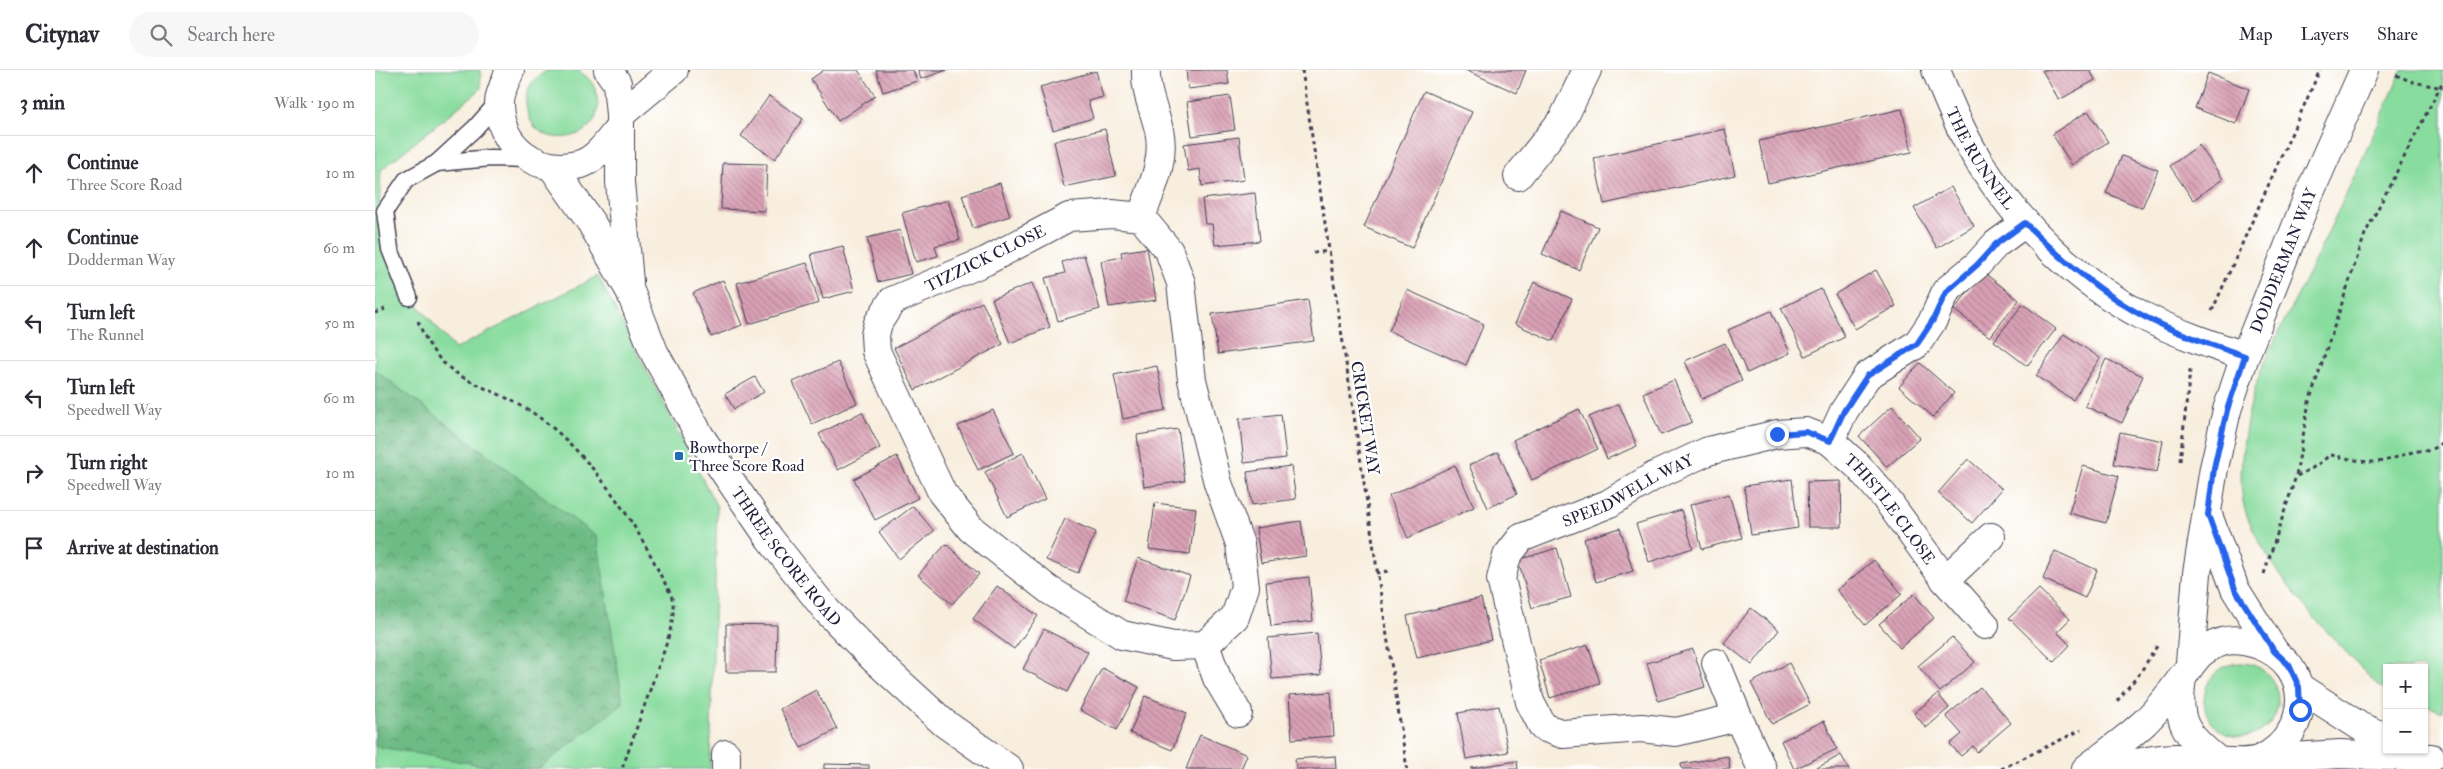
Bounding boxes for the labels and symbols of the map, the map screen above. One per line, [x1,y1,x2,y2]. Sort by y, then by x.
street label: THE RUNNEL [1941,104,2019,214]
street label: DODDERMAN WAY [2246,184,2322,336]
street label: TIZZICK CLOSE [922,221,1049,297]
street label: CRICKET WAY [1346,360,1384,478]
route end [1766,423,1789,446]
place label: Bowthorpe / Three Score Road [689,438,804,476]
marker: Bowthorpe / Three Score Road [673,450,685,462]
street label: SPEEDWELL WAY [1560,450,1698,532]
street label: THISTLE CLOSE [1840,450,1939,568]
street label: THREE SCORE ROAD [727,483,845,631]
route start [2289,699,2312,722]

